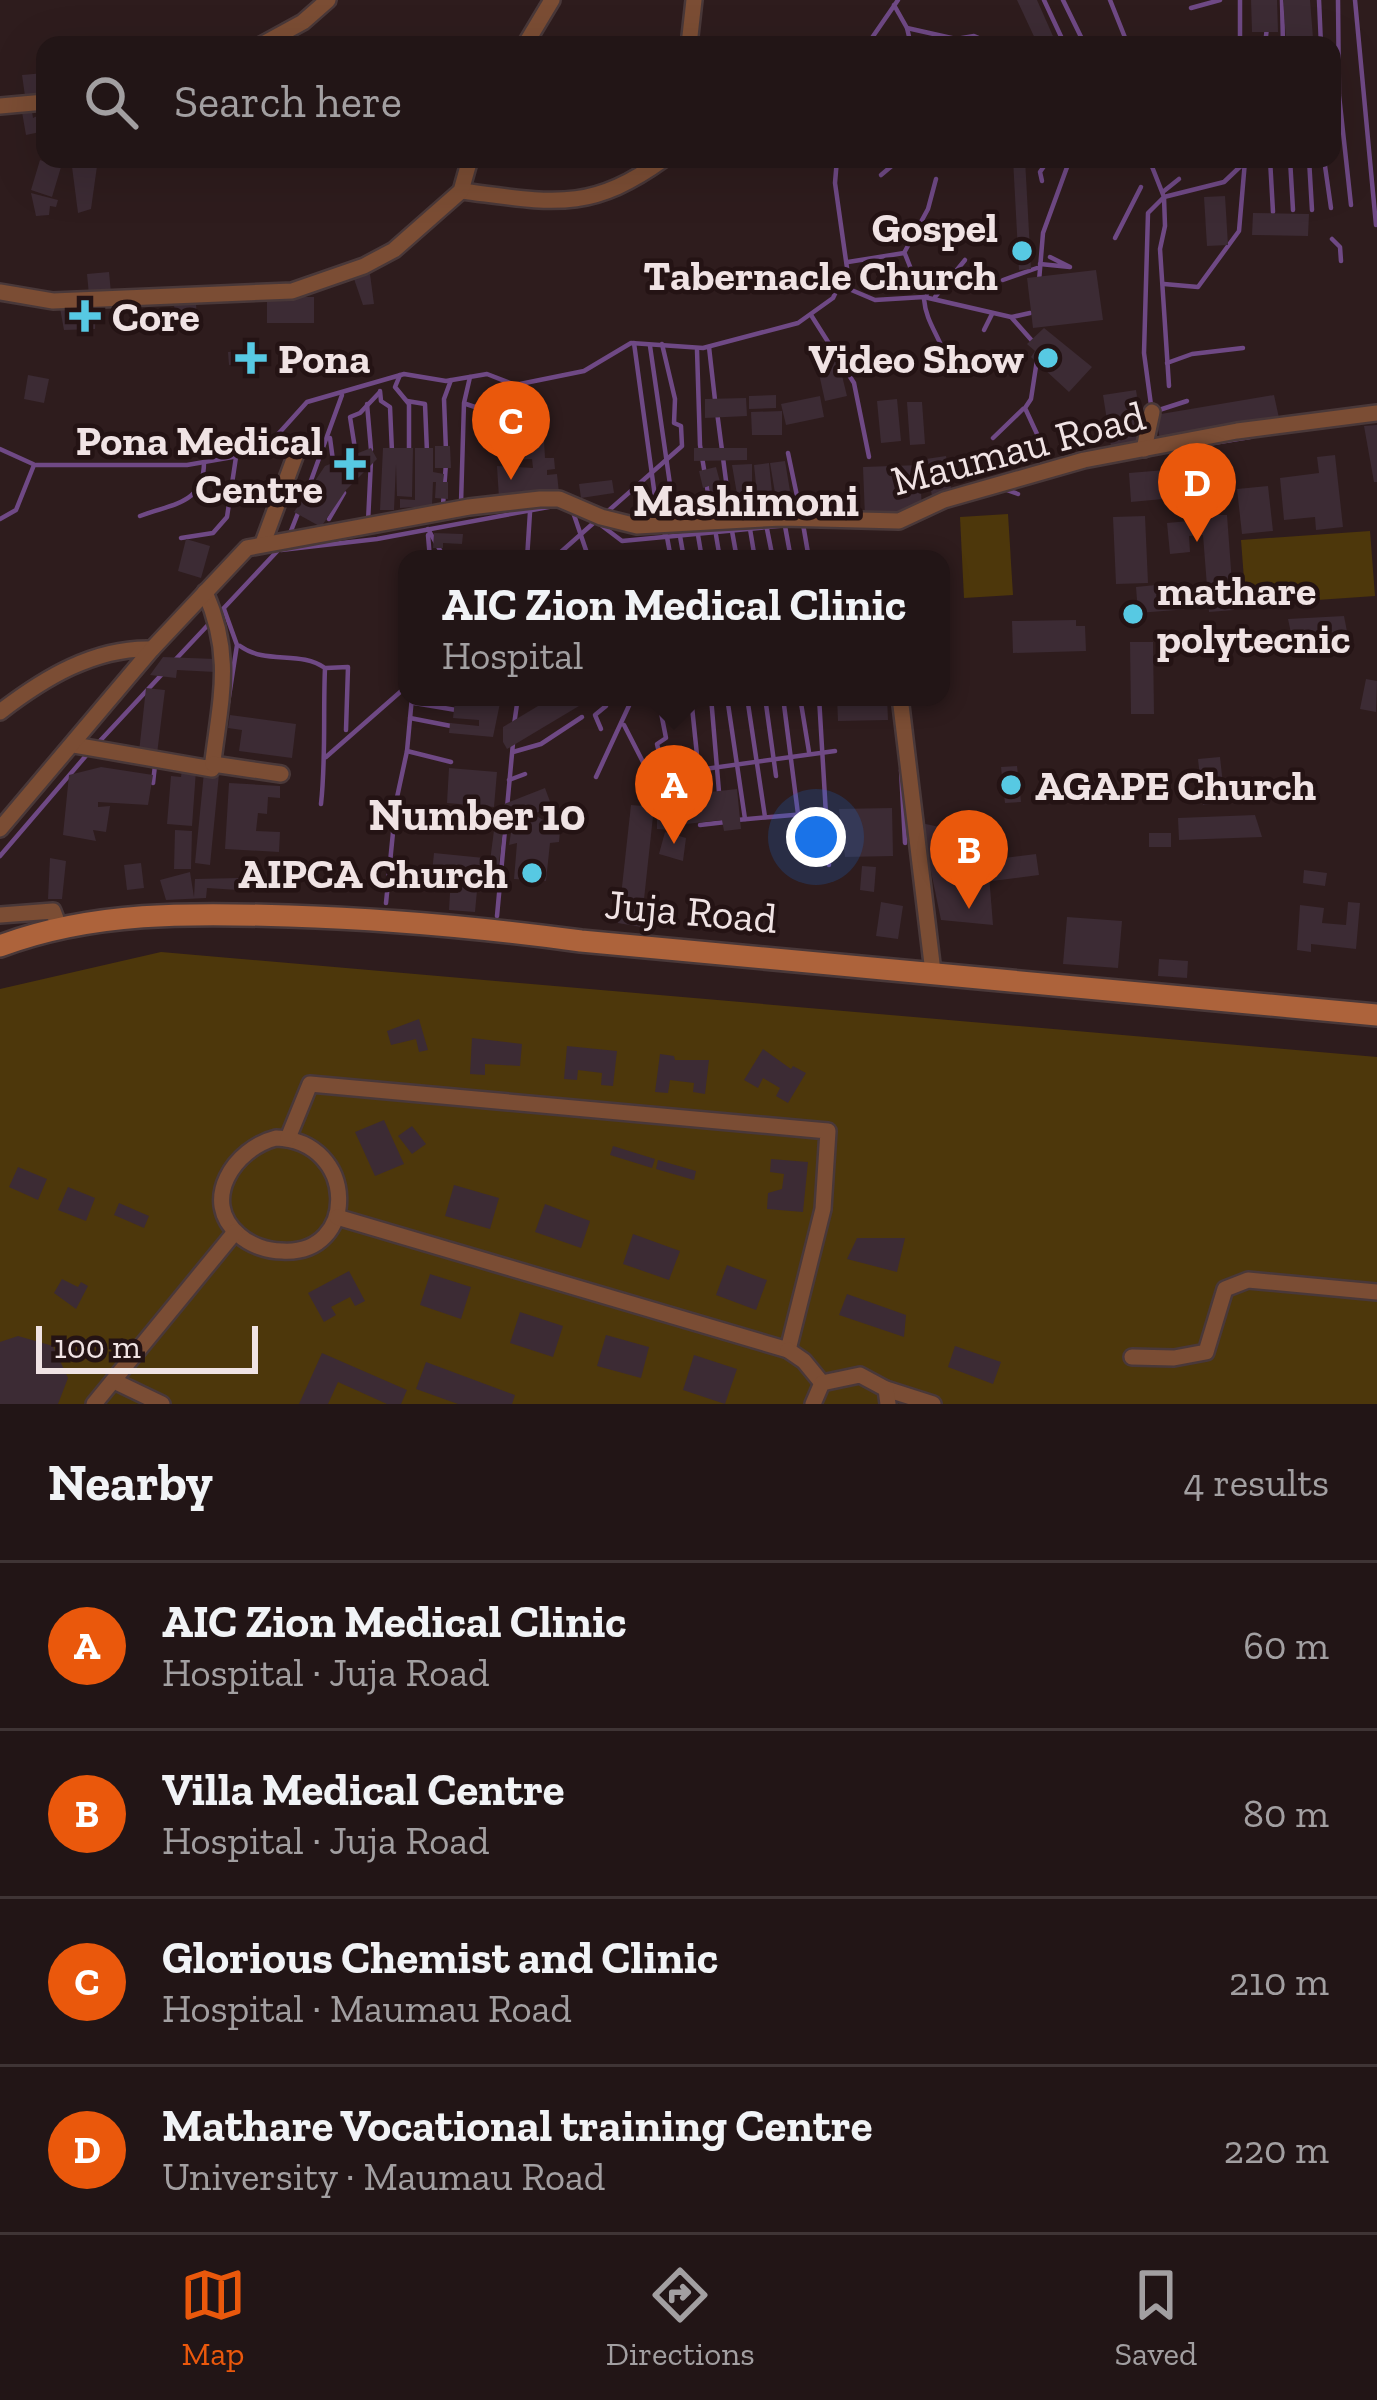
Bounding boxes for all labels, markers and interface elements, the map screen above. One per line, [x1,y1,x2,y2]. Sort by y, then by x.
search box [36,36,1341,168]
icon: search [78,69,144,135]
text: Search here [174,75,402,129]
place label: Gospel Tabernacle Church [643,202,998,301]
marker: Gospel Tabernacle Church [1009,238,1035,264]
place label: Core [112,291,200,342]
marker: Core [69,300,101,332]
place label: Pona [278,333,370,384]
place label: Video Show [809,333,1024,384]
marker: Pona [235,342,267,374]
marker: Video Show [1035,345,1061,371]
pin: C [472,381,550,480]
street label: Maumau Road [886,390,1150,506]
place label: Pona Medical Centre [76,415,323,514]
pin: D [1158,443,1236,542]
marker: Pona Medical Centre [334,448,366,480]
district label: Mashimoni [633,474,859,528]
popup [398,550,950,706]
place label: mathare polytecnic [1157,565,1351,664]
text: AIC Zion Medical Clinic [442,578,906,632]
marker: mathare polytecnic [1120,601,1146,627]
text: Hospital [442,632,583,679]
pin: A [635,745,713,844]
place label: AGAPE Church [1035,760,1316,811]
marker: AGAPE Church [998,772,1024,798]
district label: Number 10 [368,788,586,842]
your location [786,807,846,867]
pin: B [930,810,1008,909]
place label: AIPCA Church [238,848,508,899]
marker: AIPCA Church [519,860,545,886]
street label: Juja Road [603,878,779,944]
scale bar [36,1320,258,1373]
text: 100 m [54,1327,141,1366]
text: Nearby [48,1452,213,1513]
text: 4 results [1184,1459,1329,1506]
text: AIC Zion Medical Clinic [162,1595,627,1649]
text: A [74,1622,100,1669]
text: 60 m [1243,1622,1329,1669]
text: Hospital · Juja Road [162,1649,489,1696]
text: Villa Medical Centre [162,1763,564,1817]
text: B [75,1790,99,1837]
text: 80 m [1243,1790,1329,1837]
text: Hospital · Juja Road [162,1817,489,1864]
text: Glorious Chemist and Clinic [162,1931,718,1985]
text: C [74,1958,100,2005]
text: 210 m [1229,1958,1329,2005]
text: Hospital · Maumau Road [162,1985,572,2032]
text: Mathare Vocational training Centre [162,2099,872,2153]
text: D [73,2126,101,2173]
text: 220 m [1224,2126,1329,2173]
text: University · Maumau Road [162,2153,605,2200]
tab: Map [180,2262,246,2373]
tab: Directions [606,2262,755,2373]
tab: Saved [1114,2262,1197,2373]

